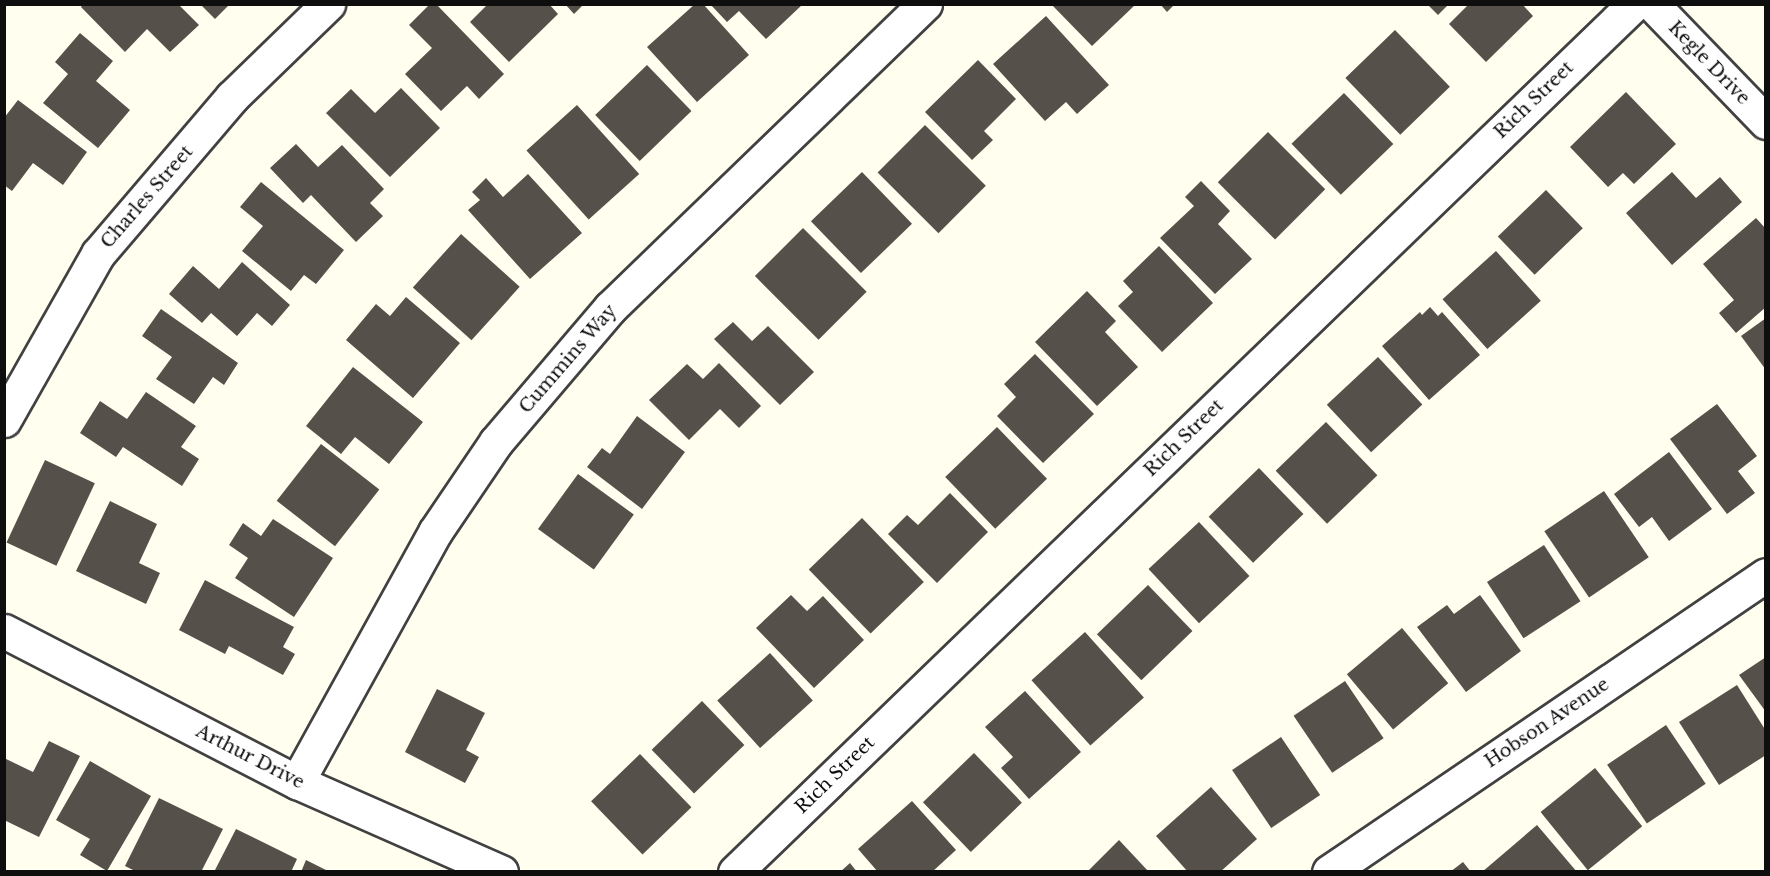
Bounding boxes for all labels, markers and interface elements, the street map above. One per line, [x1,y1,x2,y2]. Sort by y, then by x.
street label: Kegle Drive [1664,17,1754,109]
street label: Rich Street [1490,57,1578,143]
street label: Charles Street [97,141,197,253]
street label: Cummins Way [515,300,621,418]
street label: Rich Street [1140,395,1228,481]
street label: Hobson Avenue [1481,673,1613,773]
street label: Arthur Drive [192,720,308,794]
street label: Rich Street [791,732,879,818]

